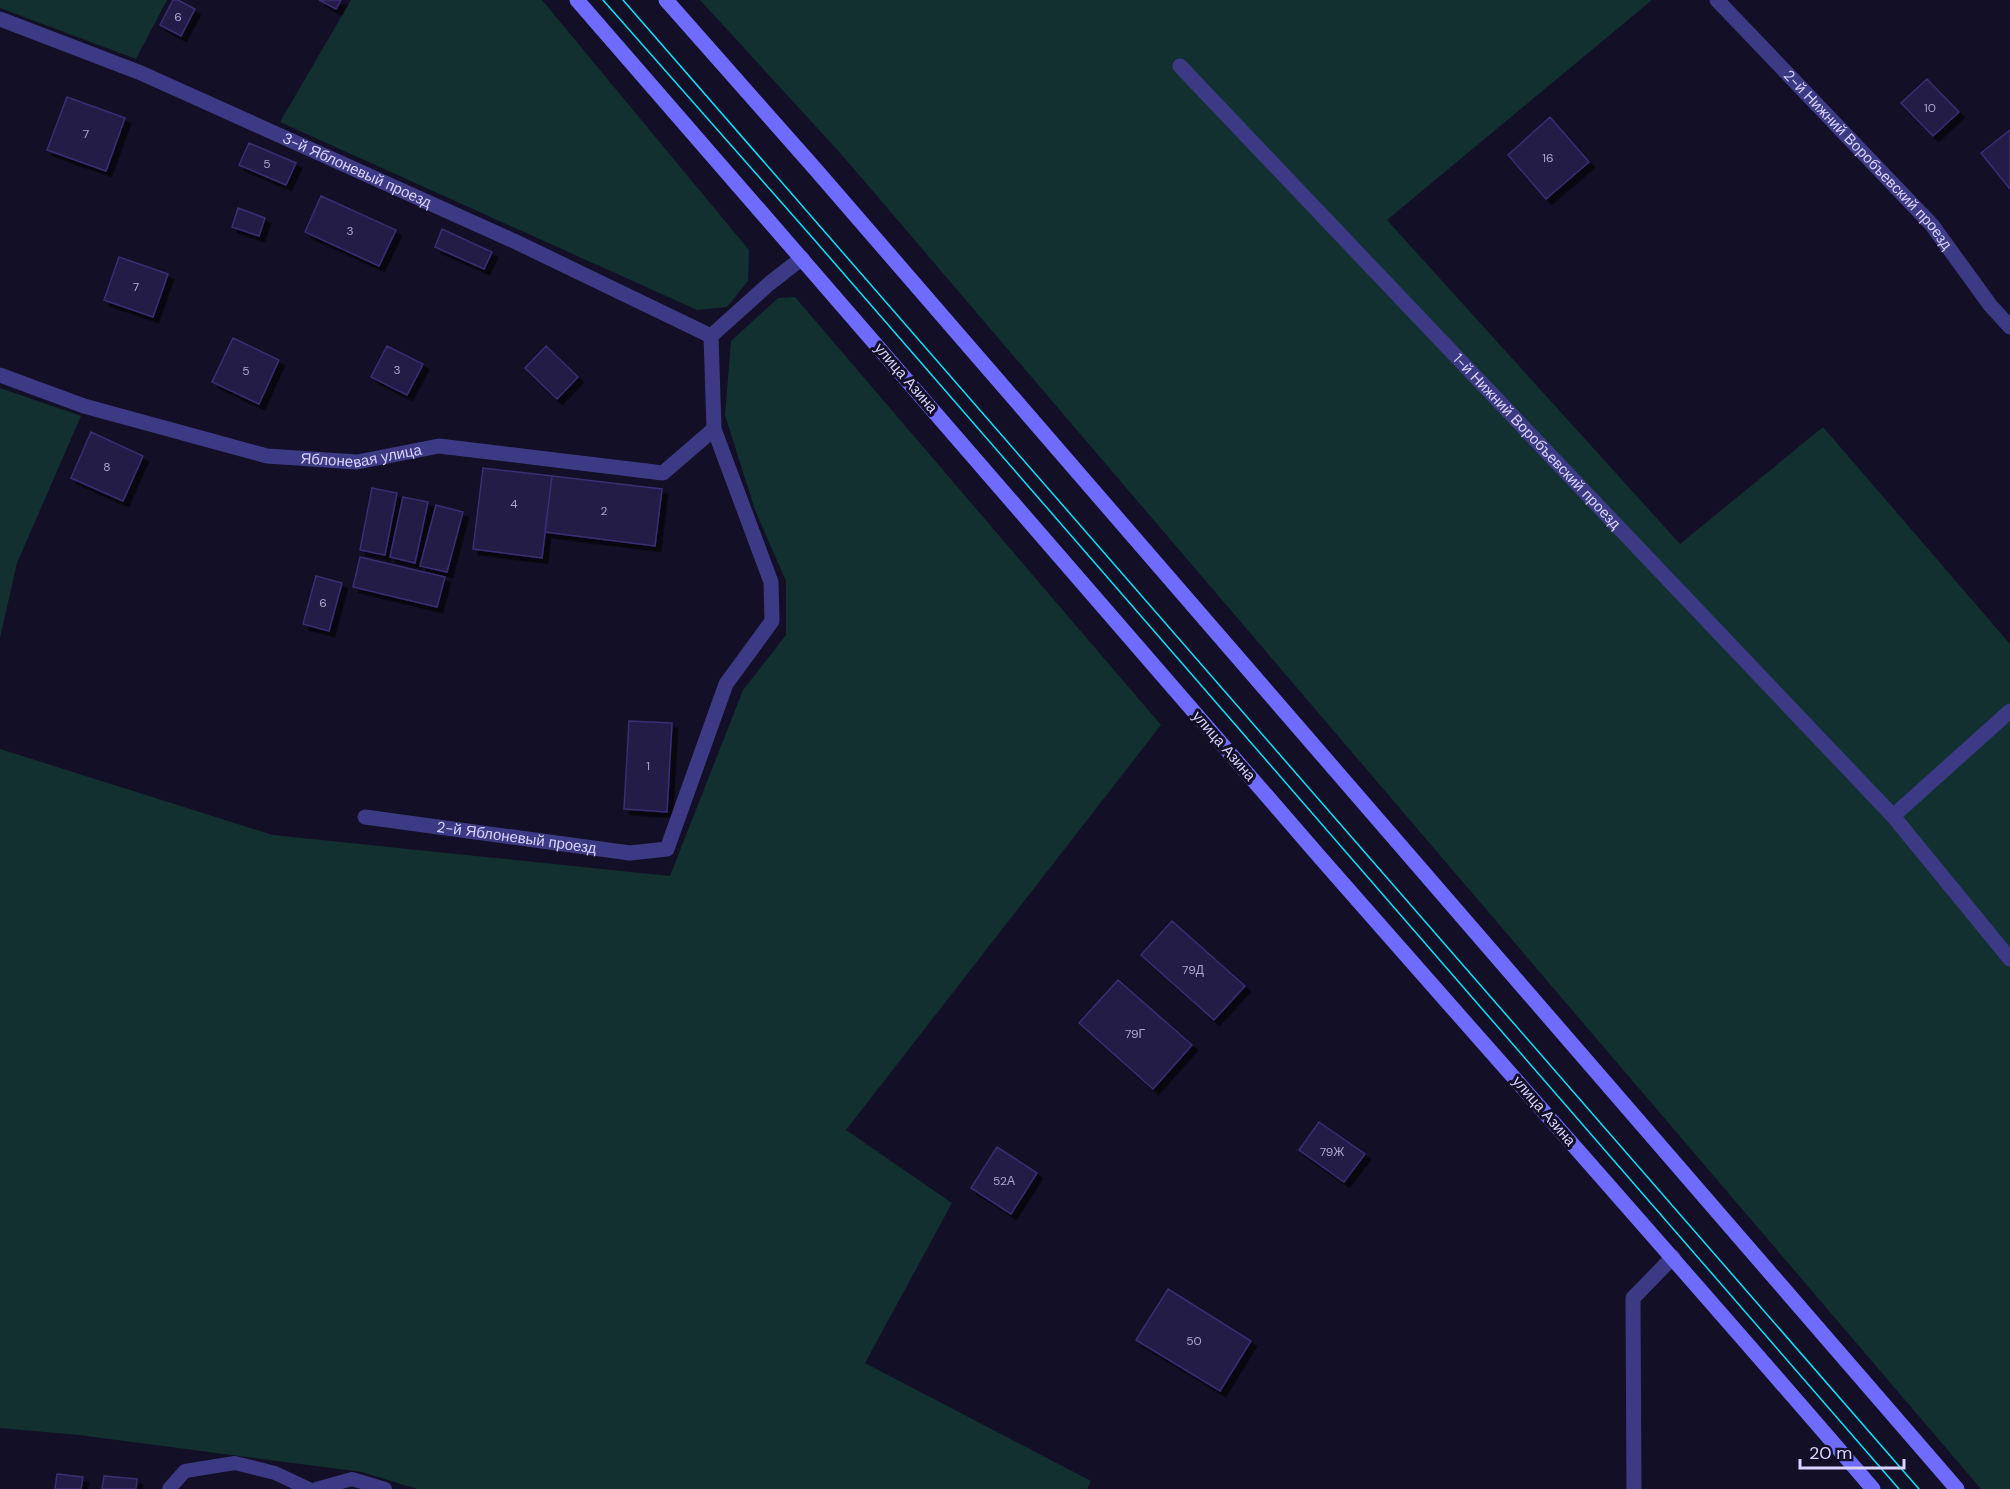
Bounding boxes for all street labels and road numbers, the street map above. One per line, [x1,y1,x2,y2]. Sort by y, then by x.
street label: 2-й Нижний Воробъевский проезд [1779,66,1957,254]
street label: 3-й Яблоневый проезд [279,128,435,213]
street label: улица Азина [870,339,943,418]
street label: 1-й Нижний Воробъевский проезд [1449,349,1625,534]
street label: Яблоневая улица [300,439,424,473]
street label: улица Азина [1188,707,1261,786]
street label: 2-й Яблоневый проезд [435,817,598,858]
street label: улица Азина [1508,1072,1581,1151]

